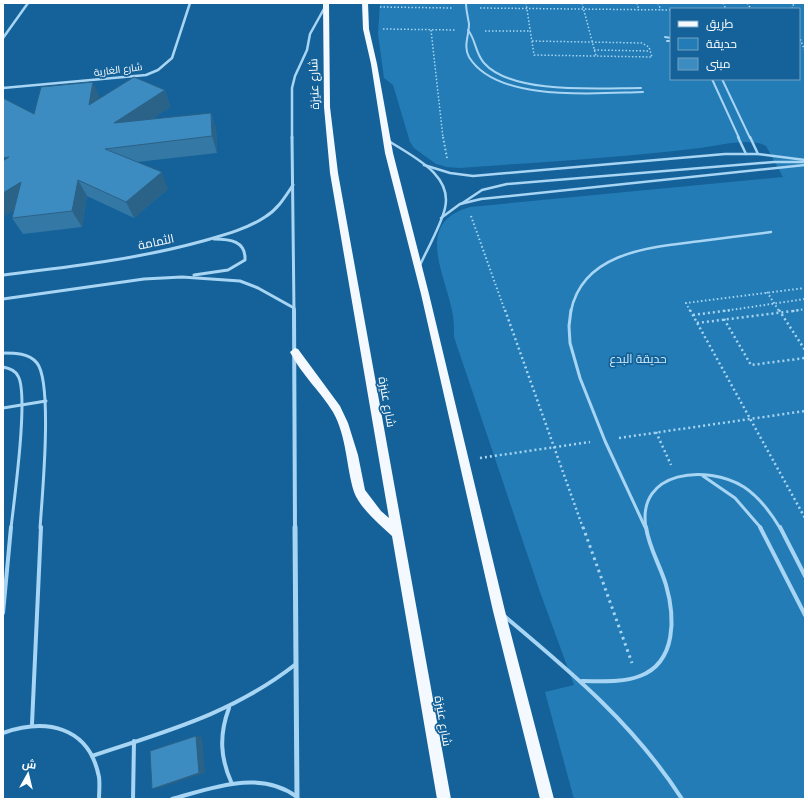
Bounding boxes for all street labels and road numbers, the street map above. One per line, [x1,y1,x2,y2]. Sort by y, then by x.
street label: شارع عنيزة [305,58,323,110]
street label: شارع الغارية [93,60,143,79]
street label: الثمامة [137,230,175,253]
street label: شارع عنيزة [375,375,399,429]
street label: شارع عنيزة [431,694,455,748]

